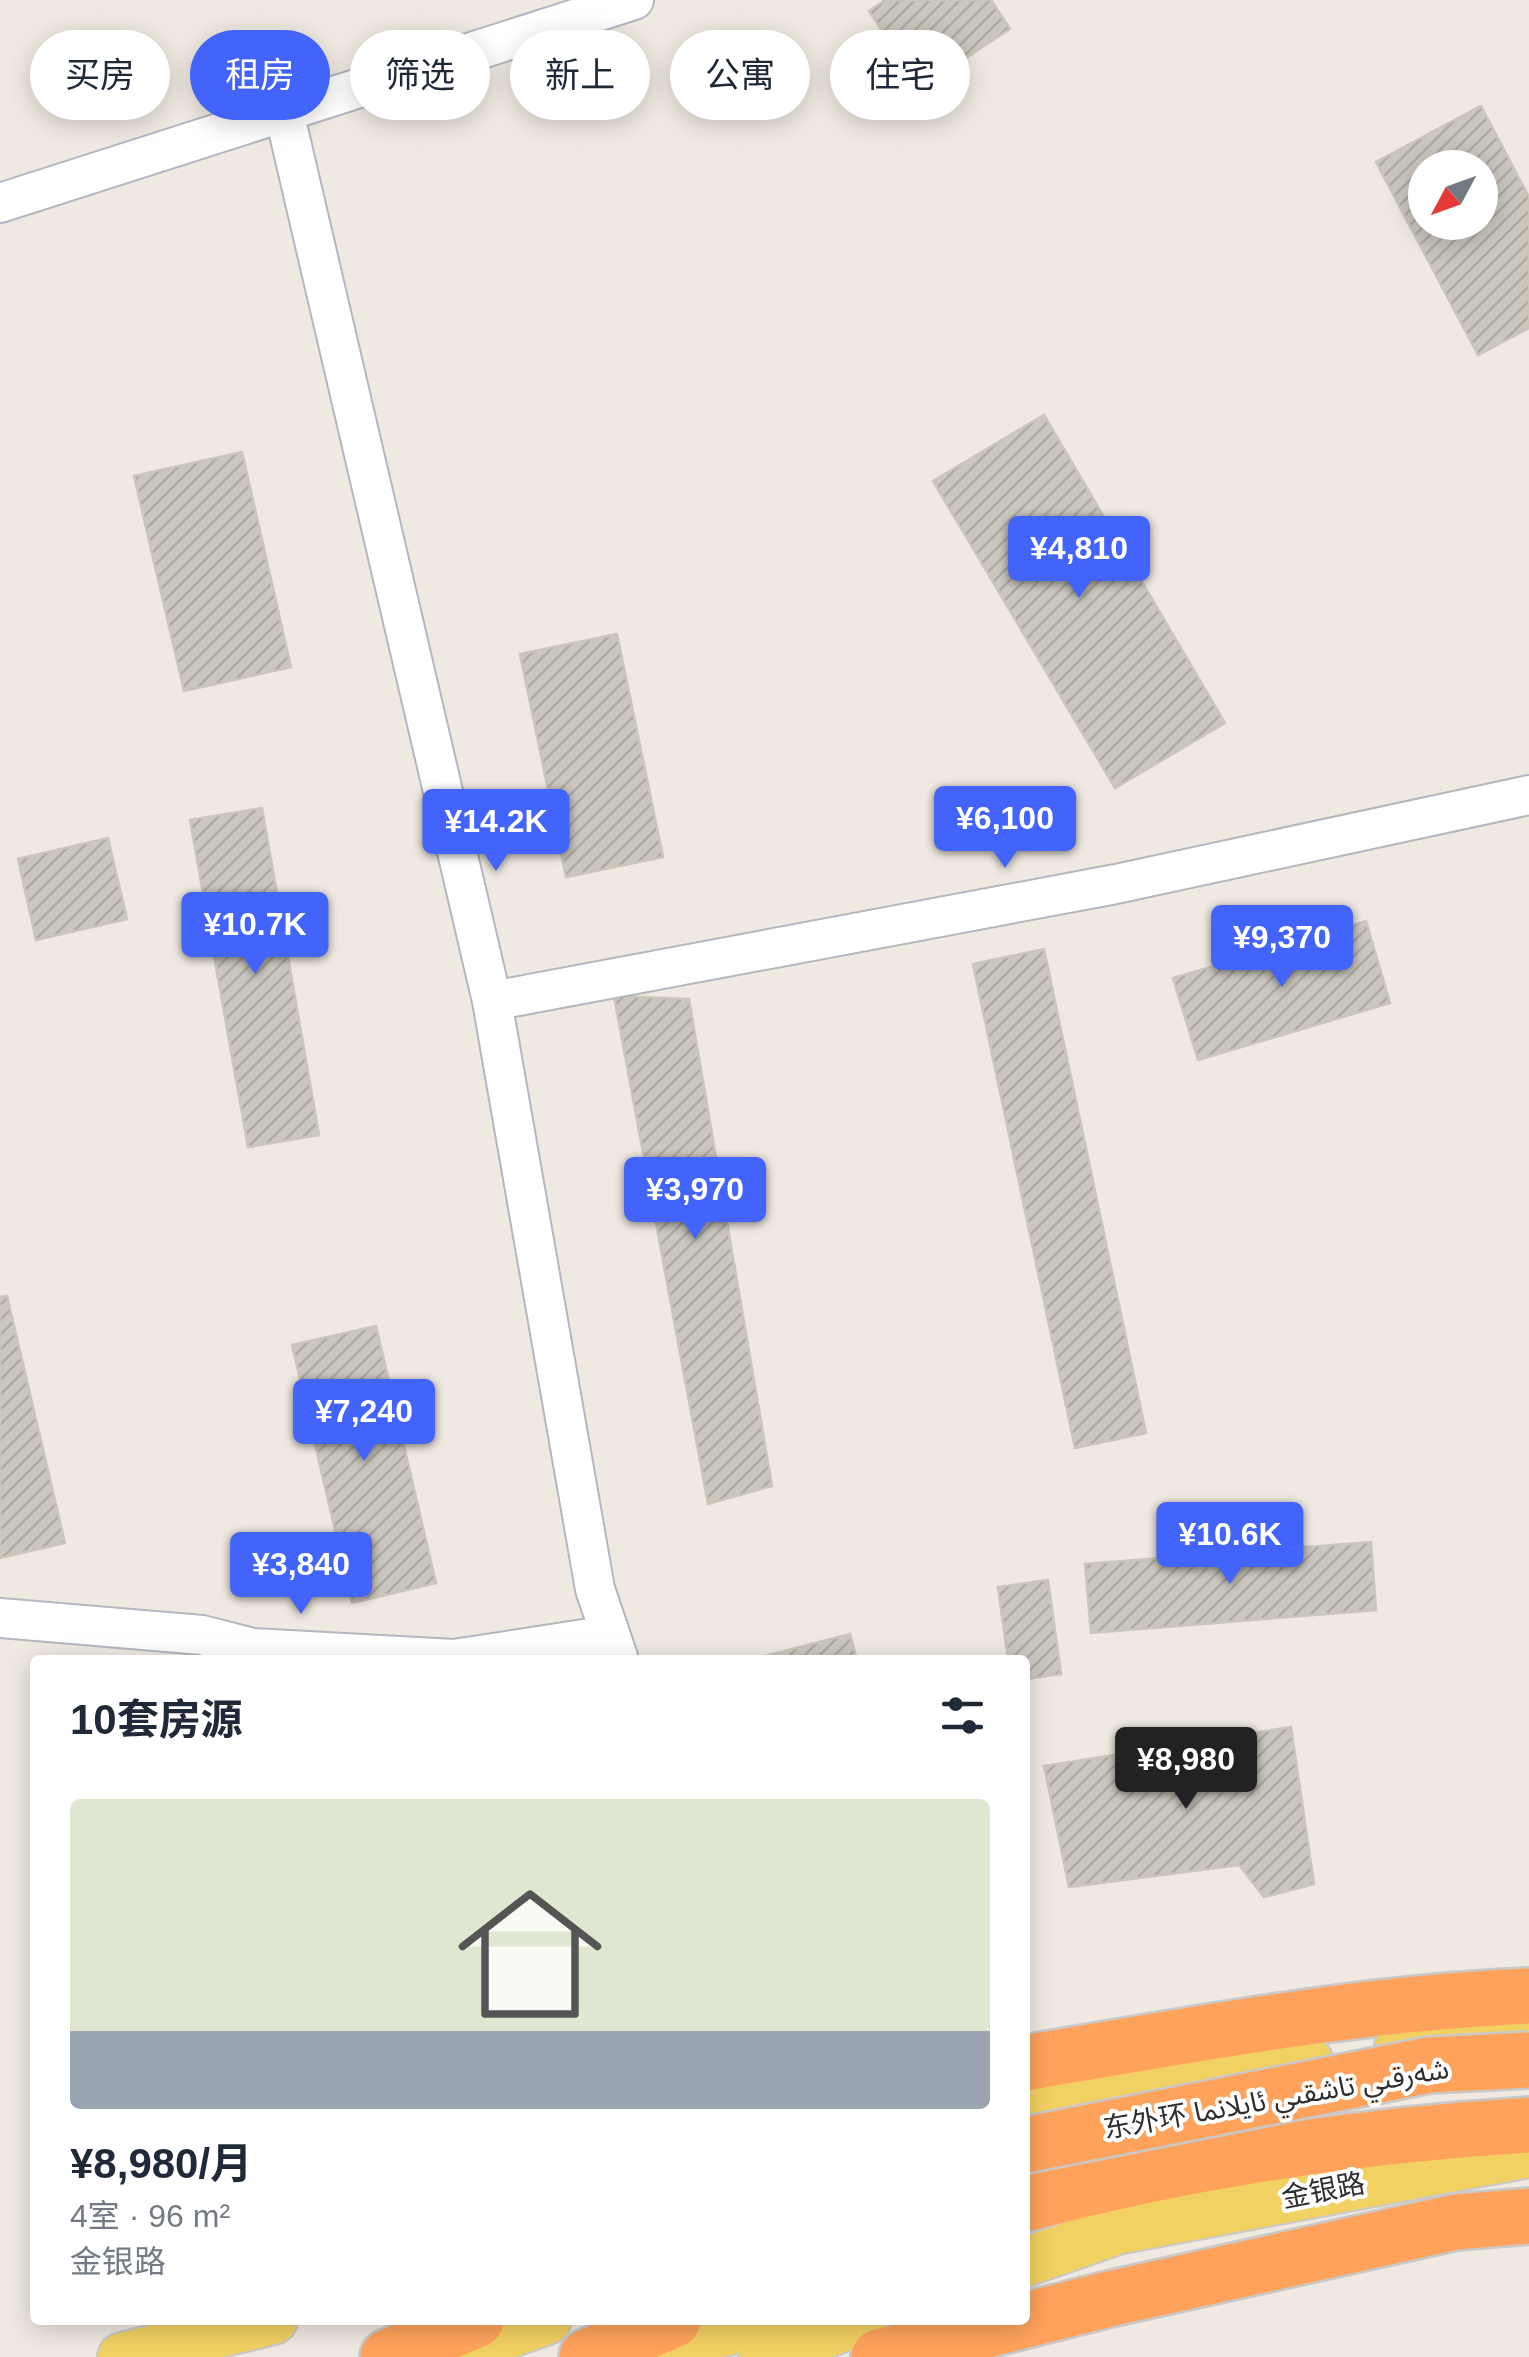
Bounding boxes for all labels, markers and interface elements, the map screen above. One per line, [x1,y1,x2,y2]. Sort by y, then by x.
chip: 买房 [30,30,170,120]
chip: 租房 [190,30,330,120]
chip: 筛选 [350,30,490,120]
chip: 新上 [510,30,650,120]
chip: 公寓 [670,30,810,120]
chip: 住宅 [830,30,970,120]
north arrow [1408,150,1498,240]
map controls [1408,150,1498,240]
pin: ¥4,810 [998,516,1160,601]
text: ¥4,810 [1030,530,1128,566]
pin: ¥6,100 [924,786,1086,871]
pin: ¥14.2K [415,789,577,874]
text: ¥6,100 [956,800,1054,836]
text: ¥14.2K [444,803,548,839]
pin: ¥10.7K [174,892,336,977]
pin: ¥9,370 [1201,905,1363,990]
text: ¥10.7K [203,906,307,942]
text: ¥9,370 [1233,919,1331,955]
pin: ¥3,970 [614,1157,776,1242]
text: ¥3,970 [646,1171,744,1207]
pin: ¥7,240 [283,1379,445,1464]
text: ¥7,240 [315,1393,413,1429]
pin: ¥10.6K [1149,1502,1311,1587]
text: ¥10.6K [1178,1516,1282,1552]
pin: ¥3,840 [220,1532,382,1617]
text: ¥3,840 [252,1546,350,1582]
icon: filters [935,1688,990,1743]
text: 10套房源 [70,1696,243,1743]
pin: ¥8,980 [1105,1727,1267,1812]
text: ¥8,980 [1137,1741,1235,1777]
icon: home [440,1864,620,2044]
street label: 东外环 شەرقىي تاشقىي ئايلانما [1101,2053,1452,2150]
text: ¥8,980/月 [70,2140,252,2187]
street label: 金银路 [1279,2167,1367,2214]
text: 4室 · 96 m² [70,2198,230,2234]
text: 金银路 [70,2244,166,2280]

